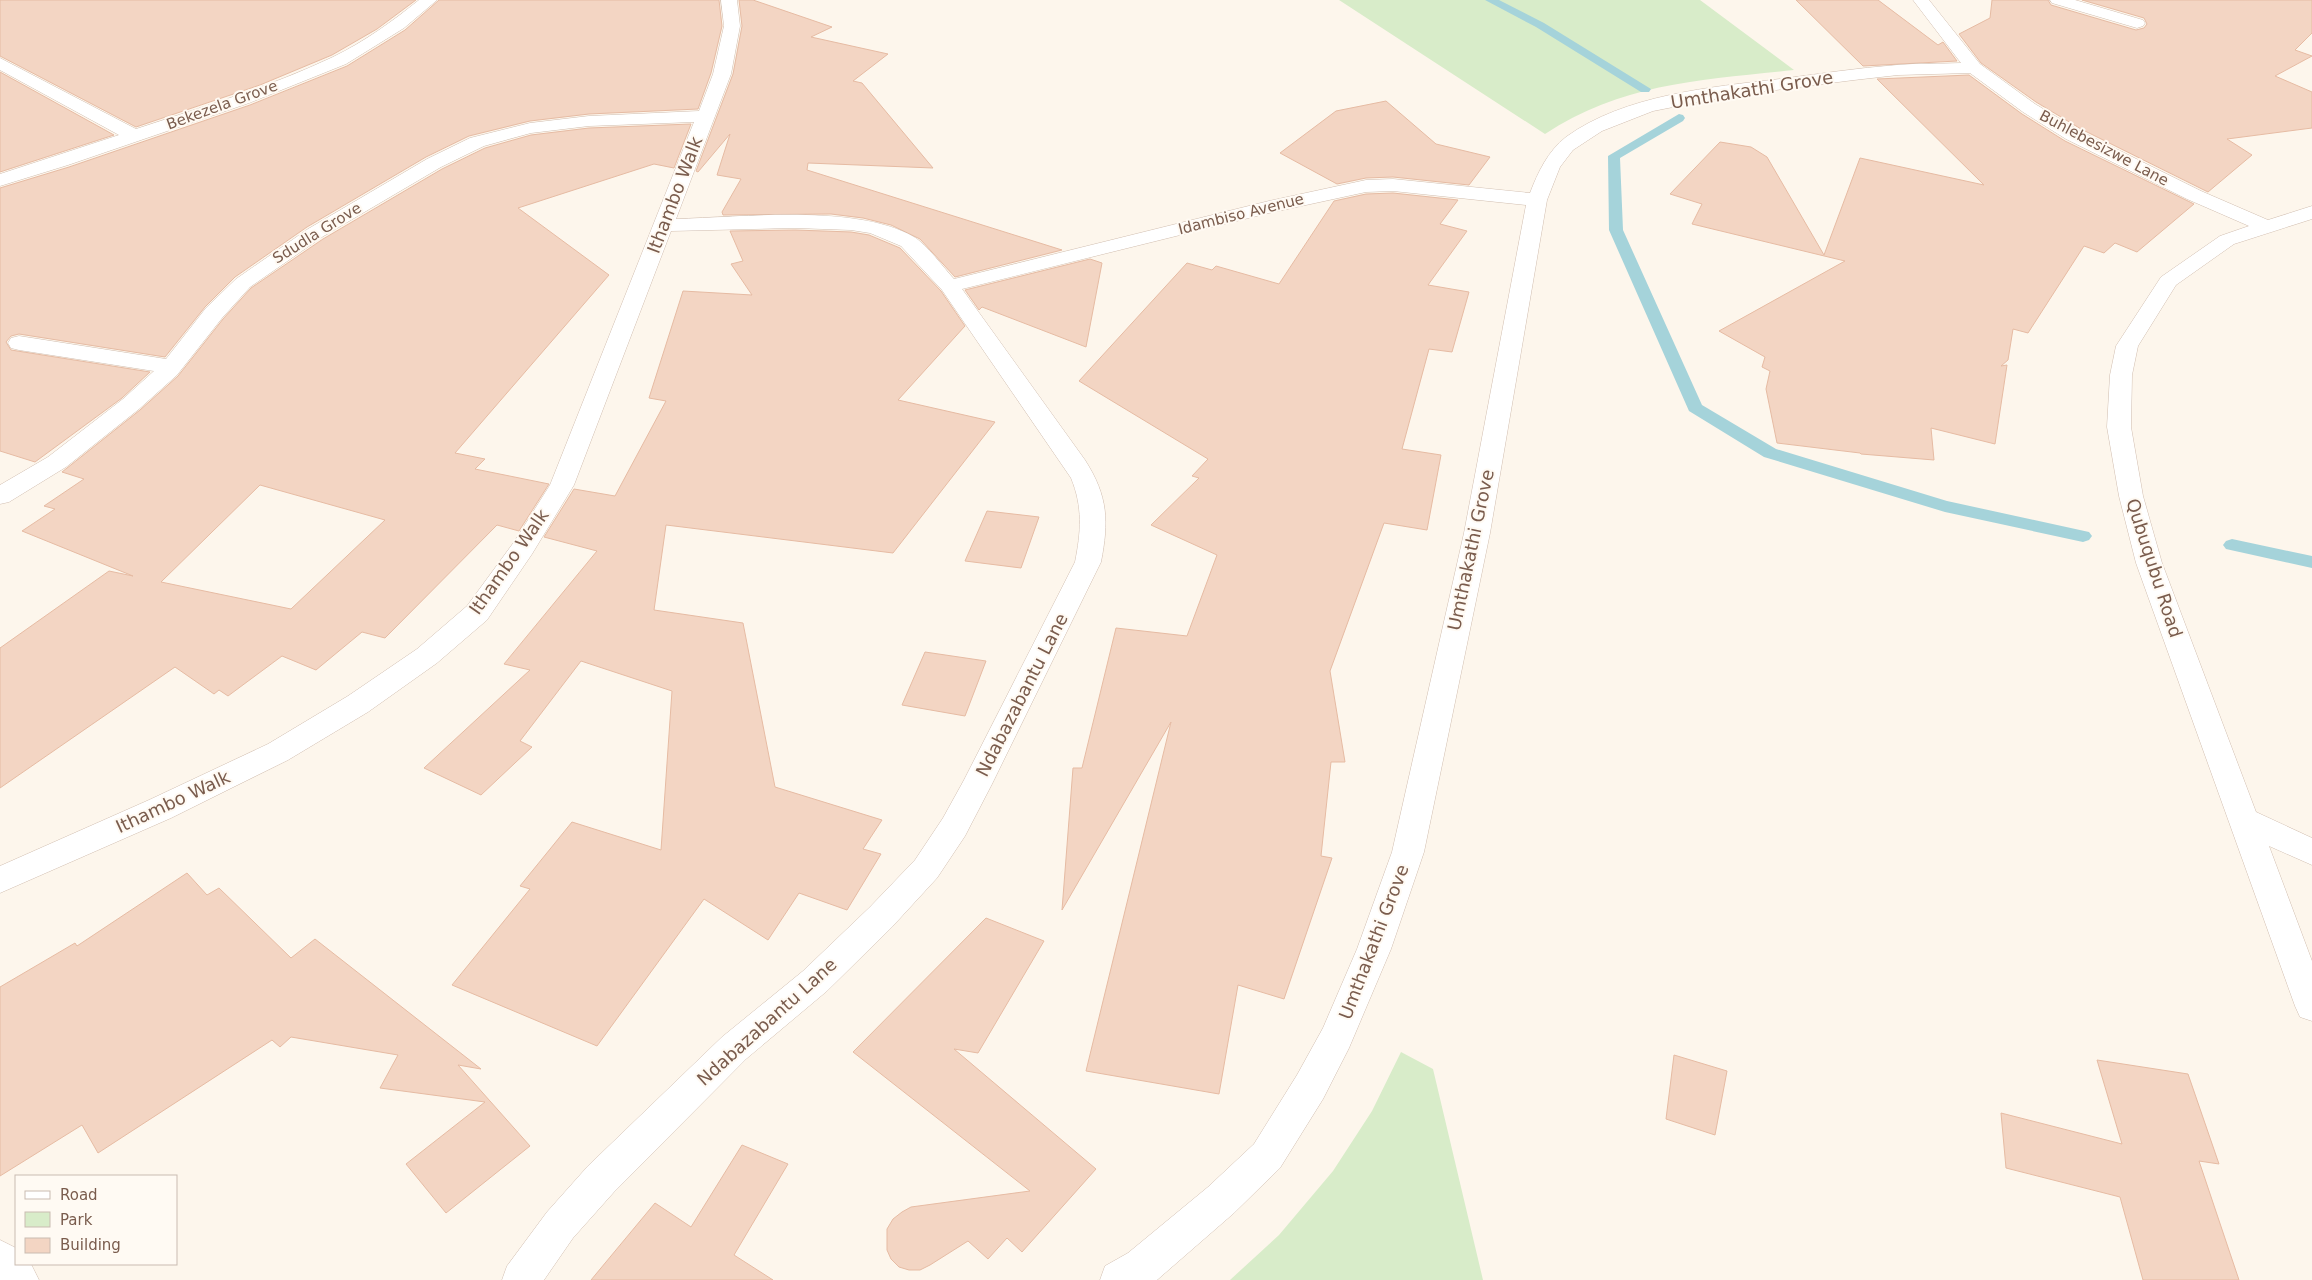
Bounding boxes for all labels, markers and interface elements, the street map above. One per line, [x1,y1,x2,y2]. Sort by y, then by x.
street label: Umthakathi Grove [1669,66,1835,113]
street label: Bekezela Grove [164,77,280,133]
street label: Buhlebesizwe Lane [2036,106,2172,190]
street label: Ithambo Walk [643,133,707,256]
street label: Idambiso Avenue [1176,190,1306,238]
street label: Sdudla Grove [269,199,365,267]
street label: Umthakathi Grove [1443,467,1498,632]
street label: Qubuqubu Road [2122,496,2187,640]
street label: Ithambo Walk [465,505,553,618]
street label: Ndabazabantu Lane [971,610,1072,780]
street label: Ithambo Walk [112,766,234,837]
street label: Umthakathi Grove [1334,861,1413,1022]
street label: Ndabazabantu Lane [693,953,841,1090]
legend [15,1175,178,1265]
text: Road [60,1186,98,1204]
text: Park [60,1211,93,1229]
text: Building [60,1236,121,1254]

